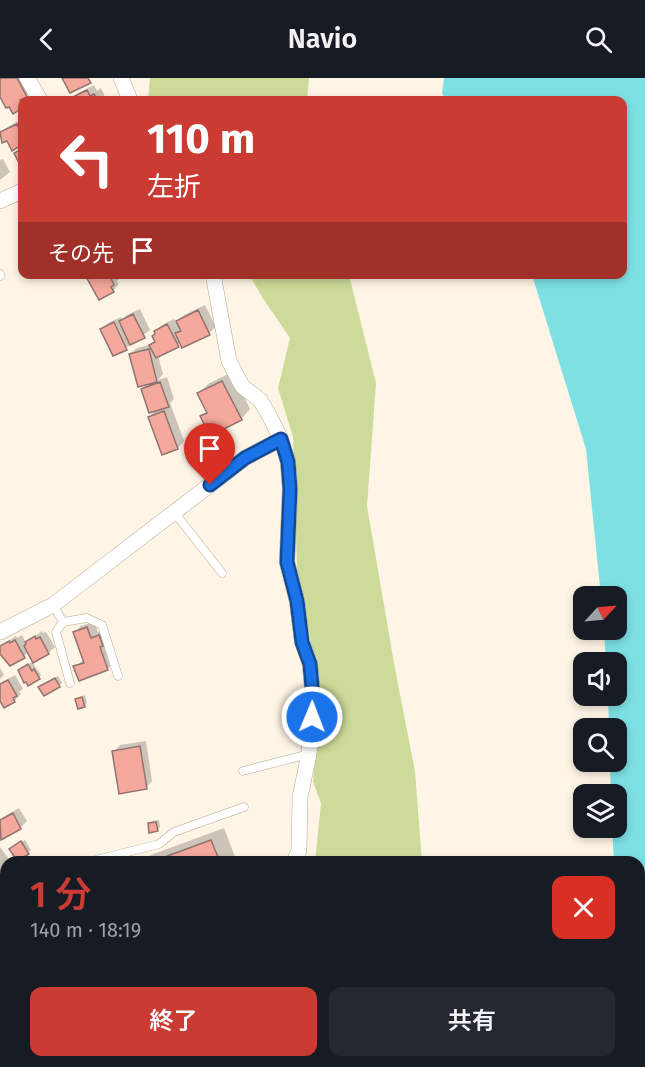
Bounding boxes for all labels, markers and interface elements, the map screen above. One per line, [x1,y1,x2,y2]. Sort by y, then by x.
icon: back [30,23,63,56]
text: Navio [288,23,357,55]
icon: search [582,23,615,56]
text: 110 m [147,114,255,164]
icon: left [48,120,126,198]
text: 左折 [147,171,201,203]
icon: arrive [126,234,159,267]
text: その先 [48,240,114,267]
pin [184,423,235,485]
icon: arrive [193,432,226,465]
north arrow [573,586,627,640]
map controls [573,586,627,838]
button: sound [573,652,627,706]
position arrow [280,685,344,749]
button: search [573,718,627,772]
button: layers [573,784,627,838]
text: 1 分 [30,873,91,917]
button: close [552,876,615,939]
text: 140 m · 18:19 [30,918,141,942]
button: 終了 [30,987,317,1056]
button: 共有 [329,987,615,1056]

